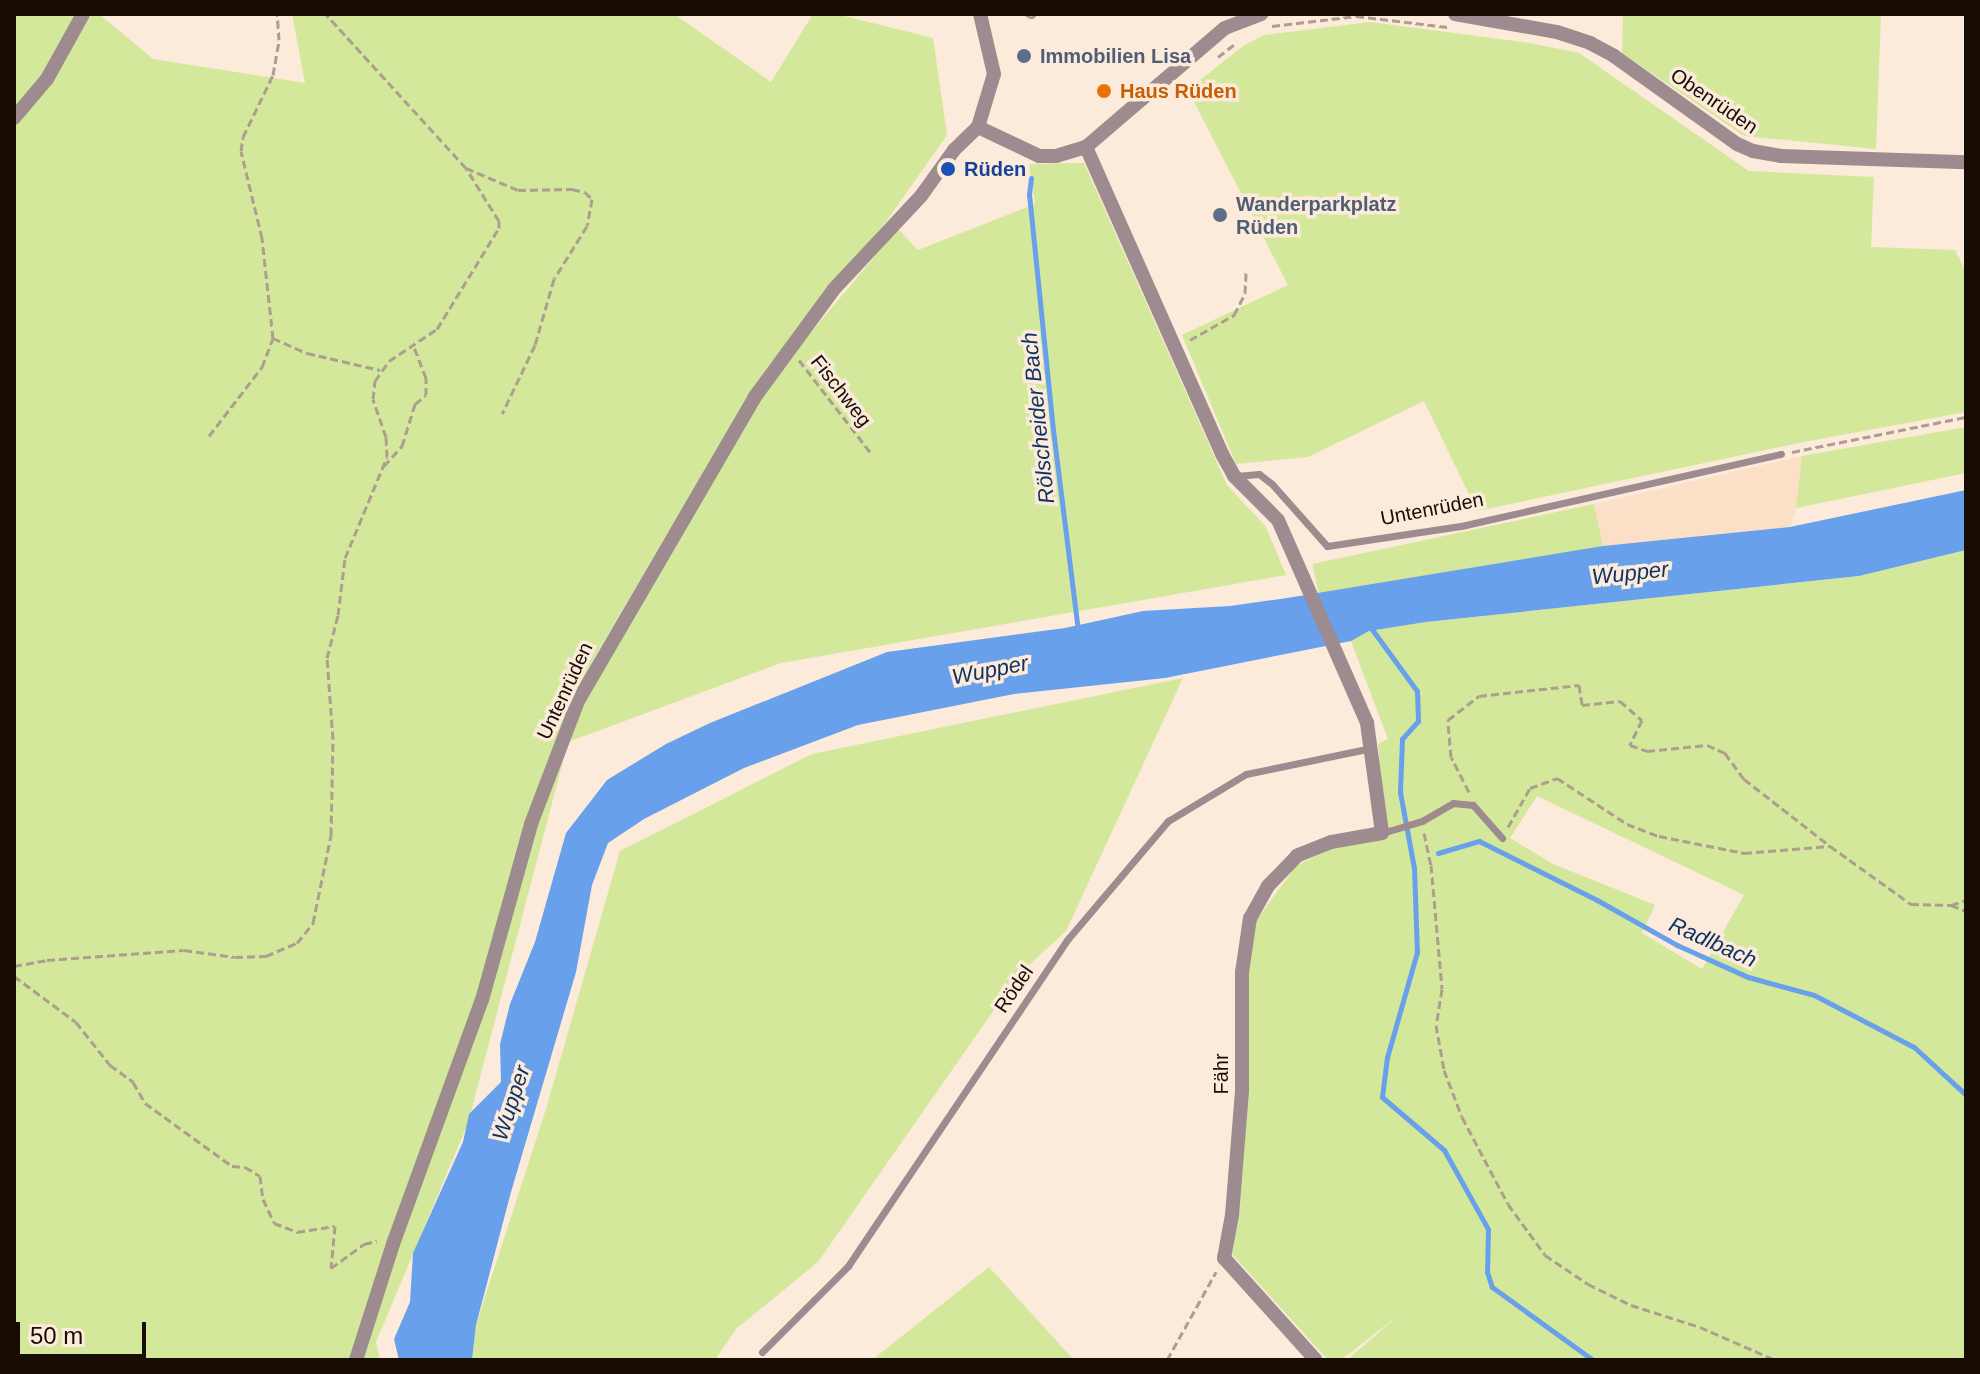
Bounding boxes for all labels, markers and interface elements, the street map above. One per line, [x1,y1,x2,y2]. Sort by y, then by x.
place label: Immobilien Lisa [1040,44,1191,68]
marker: Immobilien Lisa [1015,47,1033,65]
street label: Obenrüden [1666,63,1762,139]
place label: Haus Rüden [1120,79,1237,103]
marker: Haus Rüden [1095,82,1113,100]
place label: Rüden [964,157,1026,181]
marker: Rüden [939,160,957,178]
place label: Wanderparkplatz Rüden [1236,192,1396,239]
marker: Wanderparkplatz Rüden [1211,206,1229,224]
water label: Rölscheider Bach [1016,331,1060,505]
street label: Fischweg [806,350,876,432]
street label: Untenrüden [1378,487,1486,531]
water label: Wupper [1590,556,1670,590]
street label: Untenrüden [532,639,598,743]
water label: Wupper [950,650,1030,690]
water label: Radlbach [1665,911,1761,973]
street label: Rödel [989,961,1039,1017]
street label: Fähr [1209,1053,1233,1095]
water label: Wupper [487,1062,535,1144]
scale bar [20,1306,150,1356]
text: 50 m [30,1322,83,1349]

